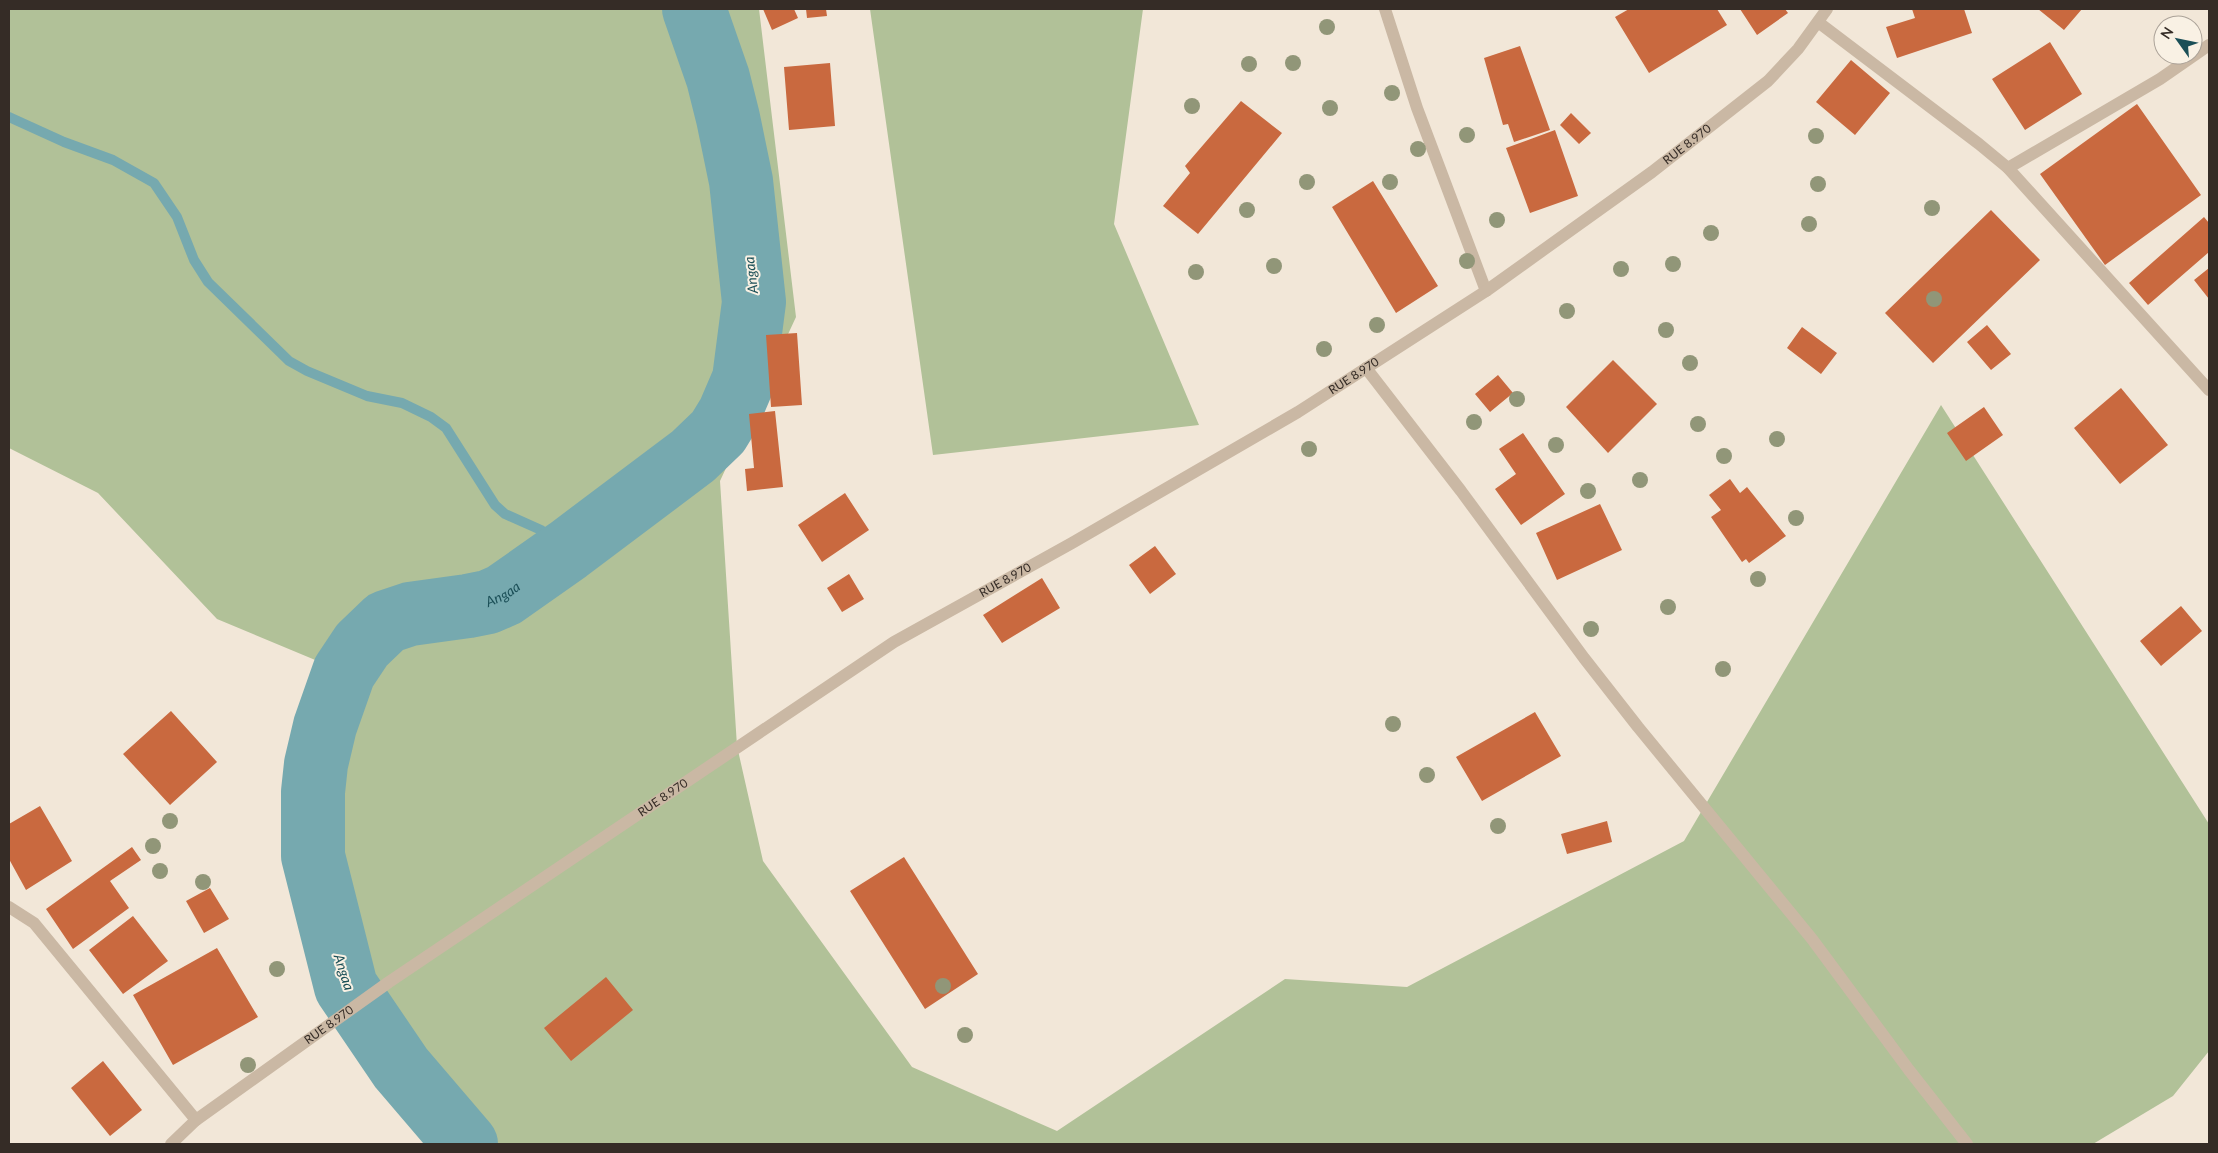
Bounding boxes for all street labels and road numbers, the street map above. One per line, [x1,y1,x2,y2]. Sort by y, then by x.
street label: RUE 8.970 [1660,121,1714,168]
street label: RUE 8.970 [1326,354,1382,397]
street label: RUE 8.970 [976,559,1034,600]
street label: RUE 8.970 [635,775,690,819]
street label: RUE 8.970 [301,1002,356,1047]

